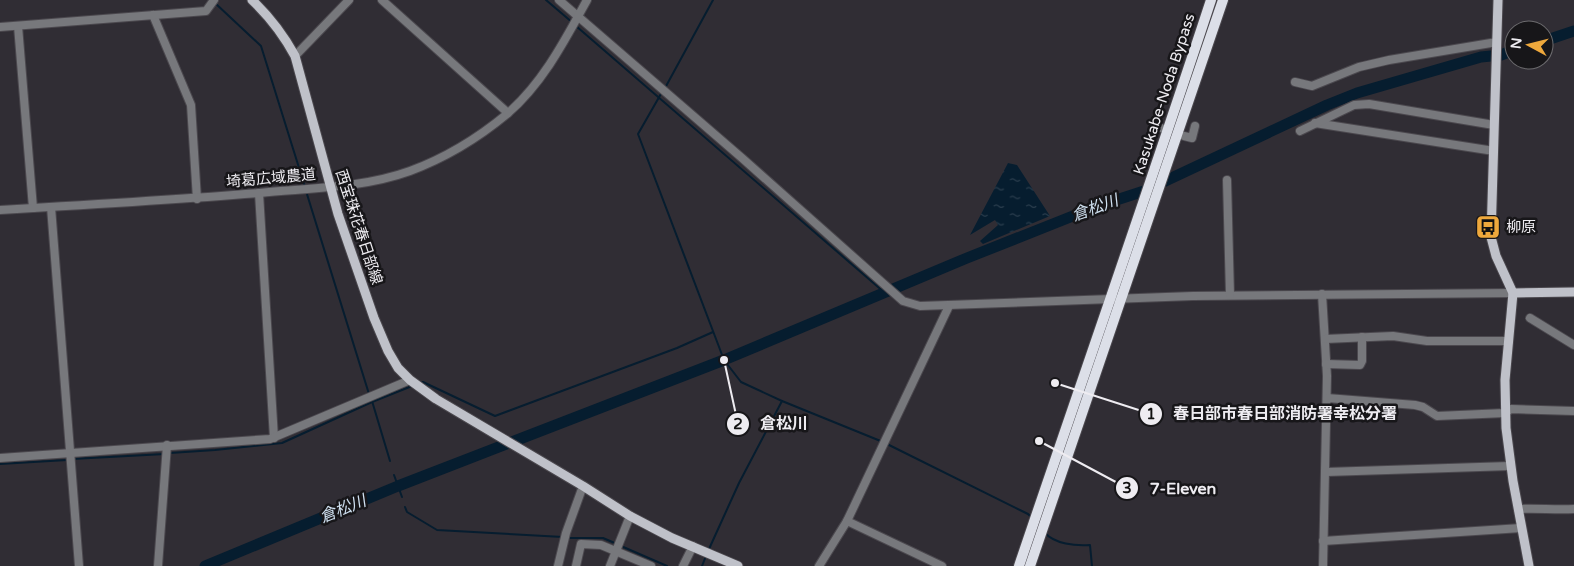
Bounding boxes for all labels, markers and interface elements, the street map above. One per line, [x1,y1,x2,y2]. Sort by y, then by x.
street label: Kasukabe-Noda Bypass [1129,11,1199,177]
north arrow [1504,20,1554,70]
text: N [1507,37,1526,50]
street label: 埼葛広域農道 [225,165,317,191]
street label: 西宝珠花春日部線 [332,167,386,287]
water label: 倉松川 [1069,190,1123,226]
bus stop icon: 柳原 [1475,214,1501,240]
place label: 柳原 [1506,218,1536,236]
callout: 春日部市春日部消防署幸松分署 [1138,398,1407,429]
text: 春日部市春日部消防署幸松分署 [1173,404,1397,424]
text: 1 [1146,405,1156,423]
callout: 倉松川 [725,408,818,439]
text: 倉松川 [760,414,808,434]
text: 2 [733,415,743,433]
callout: 7-Eleven [1114,473,1226,504]
text: 3 [1122,479,1132,497]
text: 7-Eleven [1150,479,1216,499]
water label: 倉松川 [317,490,371,527]

